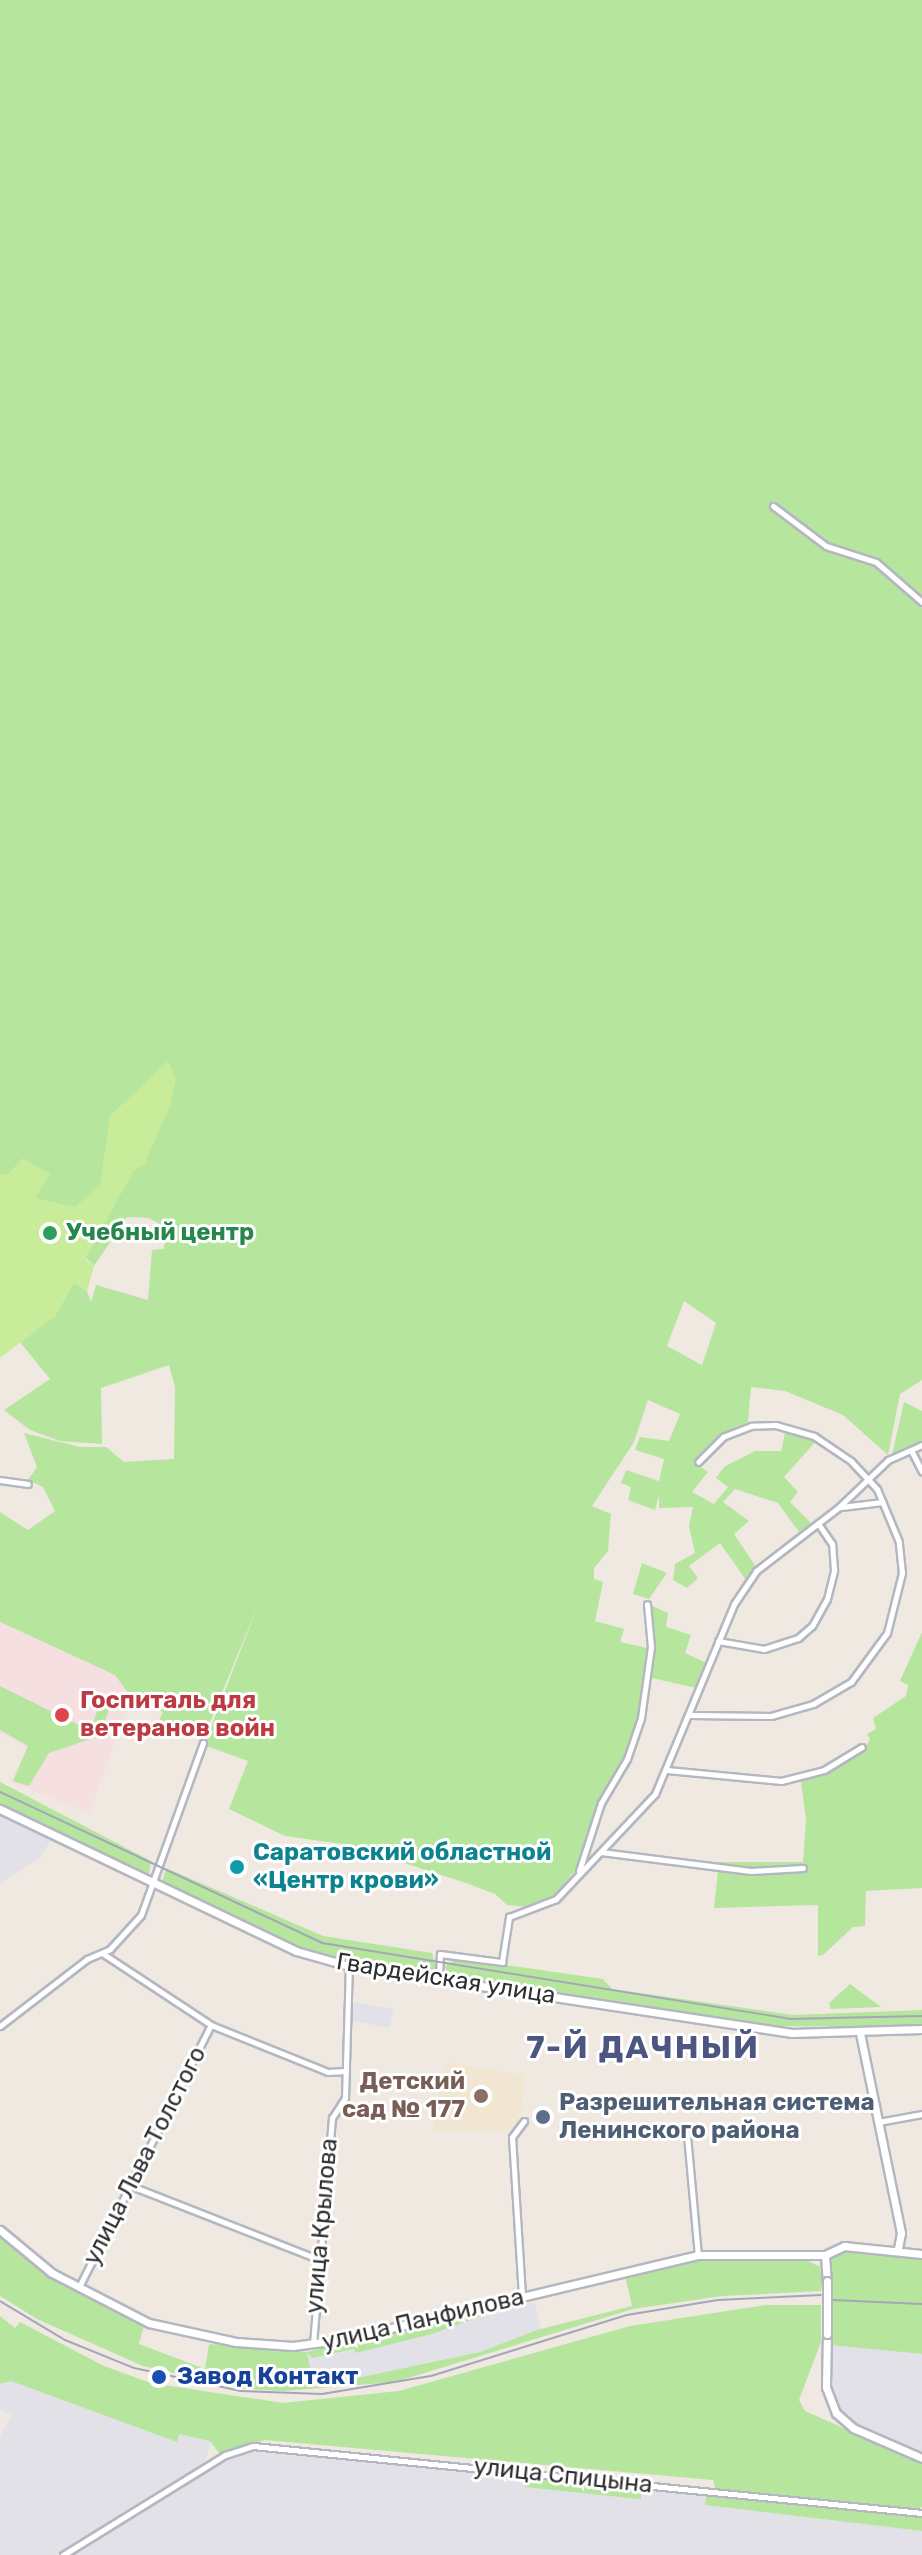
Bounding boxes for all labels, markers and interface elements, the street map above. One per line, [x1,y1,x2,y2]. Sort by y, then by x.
place label: Учебный центр [66,1219,254,1247]
marker: Учебный центр [41,1224,59,1242]
place label: Госпиталь для ветеранов войн [80,1687,275,1743]
marker: Госпиталь для ветеранов войн [51,1704,73,1726]
place label: Саратовский областной «Центр крови» [253,1839,551,1895]
marker: Саратовский областной «Центр крови» [228,1858,246,1876]
street label: Гвардейская улица [334,1947,558,2011]
district label: 7-Й ДАЧНЫЙ [526,2028,760,2066]
street label: улица Льва Толстого [77,2042,213,2270]
place label: Детский сад № 177 [342,2068,465,2124]
marker: Детский сад № 177 [472,2087,490,2105]
place label: Разрешительная система Ленинского района [559,2089,875,2145]
marker: Разрешительная система Ленинского района [534,2108,552,2126]
street label: улица Крылова [300,2137,344,2315]
street label: улица Панфилова [319,2283,527,2357]
place label: Завод Контакт [177,2363,358,2391]
marker: Завод Контакт [148,2366,170,2388]
street label: улица Спицына [472,2452,654,2500]

